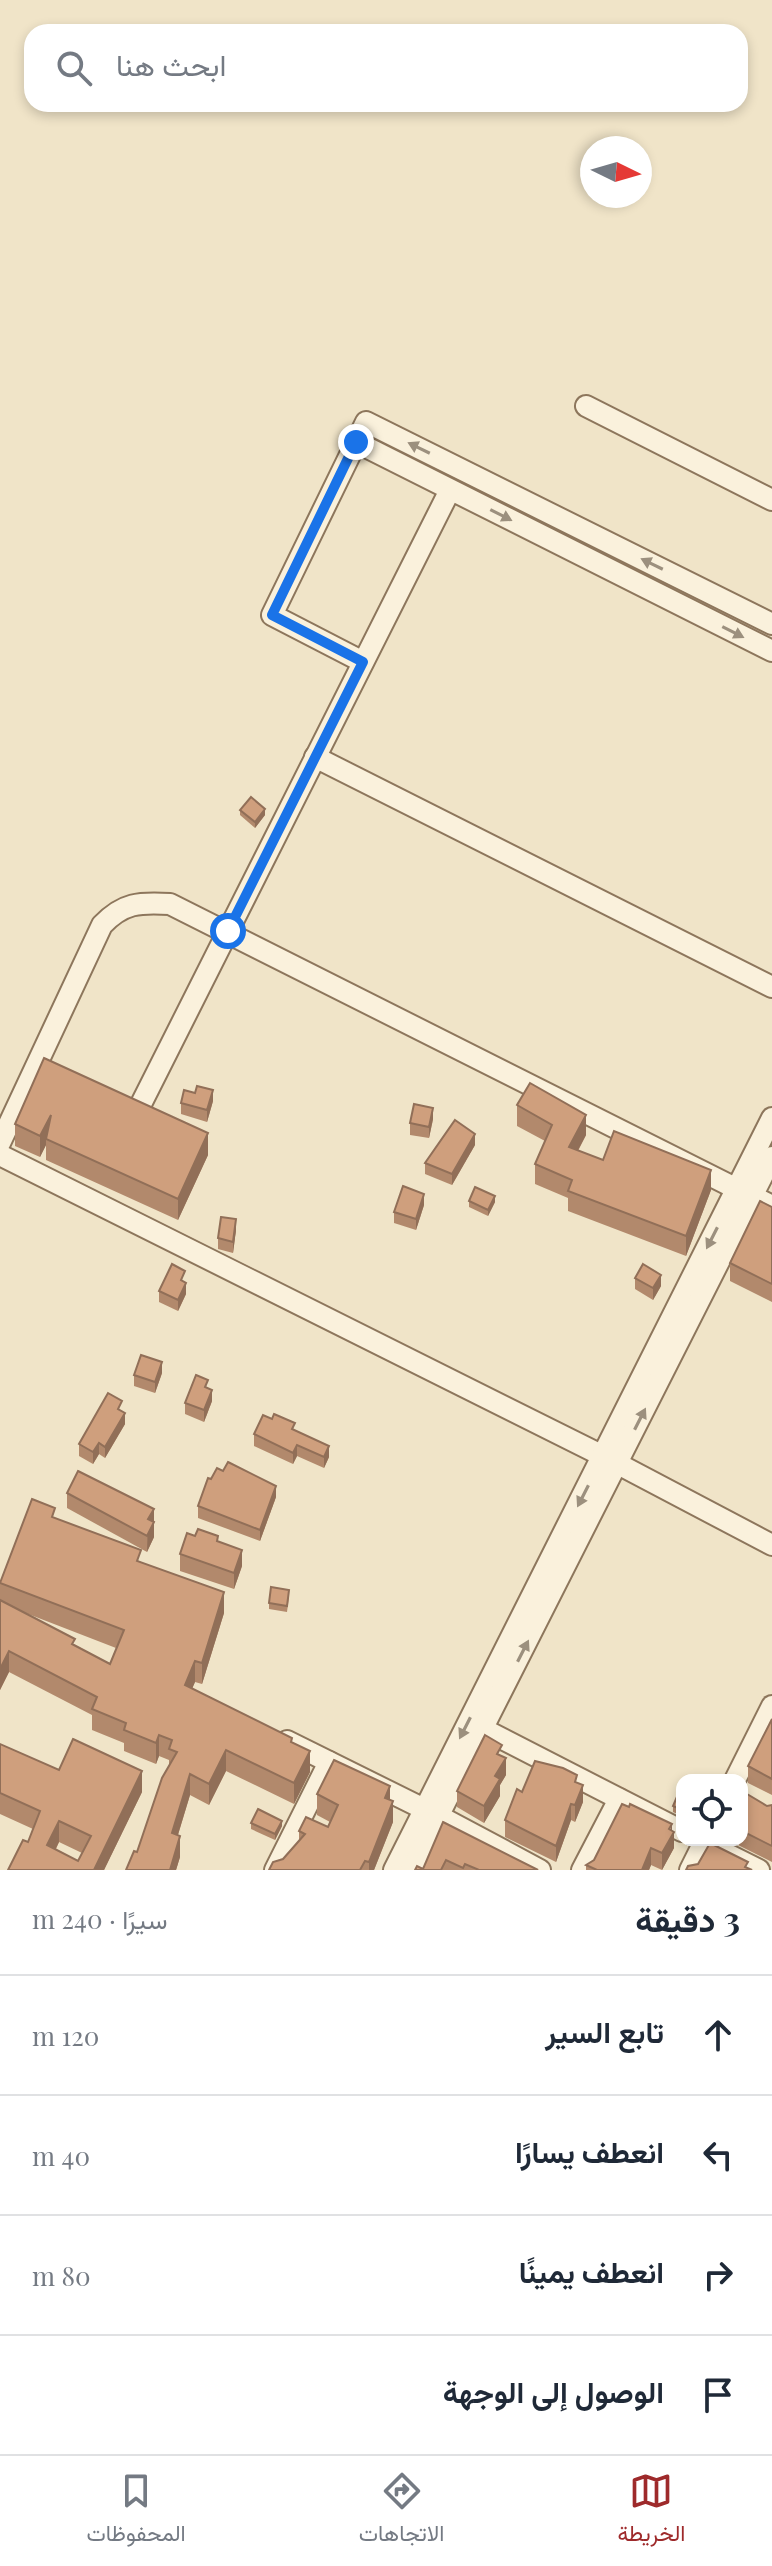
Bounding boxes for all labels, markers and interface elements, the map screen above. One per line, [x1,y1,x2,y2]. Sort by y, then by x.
search box [24,24,748,112]
text: ابحث هنا [116,44,226,84]
icon: search [52,46,96,90]
north arrow [580,136,652,208]
route end [338,424,374,460]
one-way arrow [408,442,431,455]
one-way arrow [490,509,513,522]
one-way arrow [641,557,664,571]
one-way arrow [722,625,745,639]
route start [210,913,246,949]
one-way arrow [705,1227,719,1250]
one-way arrow [633,1407,647,1430]
one-way arrow [576,1484,589,1507]
one-way arrow [516,1639,529,1662]
one-way arrow [459,1716,472,1739]
map controls [676,1774,748,1846]
button: locate [676,1774,748,1846]
text: 3 دقيقة [635,1895,740,1941]
text: سيرًا · 240 m [32,1901,167,1936]
text: تابع السير [545,2011,664,2051]
icon: ahead [696,2013,740,2057]
text: 120 m [32,2018,99,2053]
text: انعطف يسارًا [515,2131,664,2171]
icon: left [696,2133,740,2177]
text: 40 m [32,2138,90,2173]
text: انعطف يمينًا [519,2251,664,2291]
icon: right [696,2253,740,2297]
text: 80 m [32,2258,91,2293]
text: الوصول إلى الوجهة [443,2371,664,2411]
icon: arrive [696,2373,740,2417]
tab: المحفوظات [87,2469,186,2553]
tab: الاتجاهات [359,2469,444,2553]
tab: الخريطة [617,2469,685,2553]

